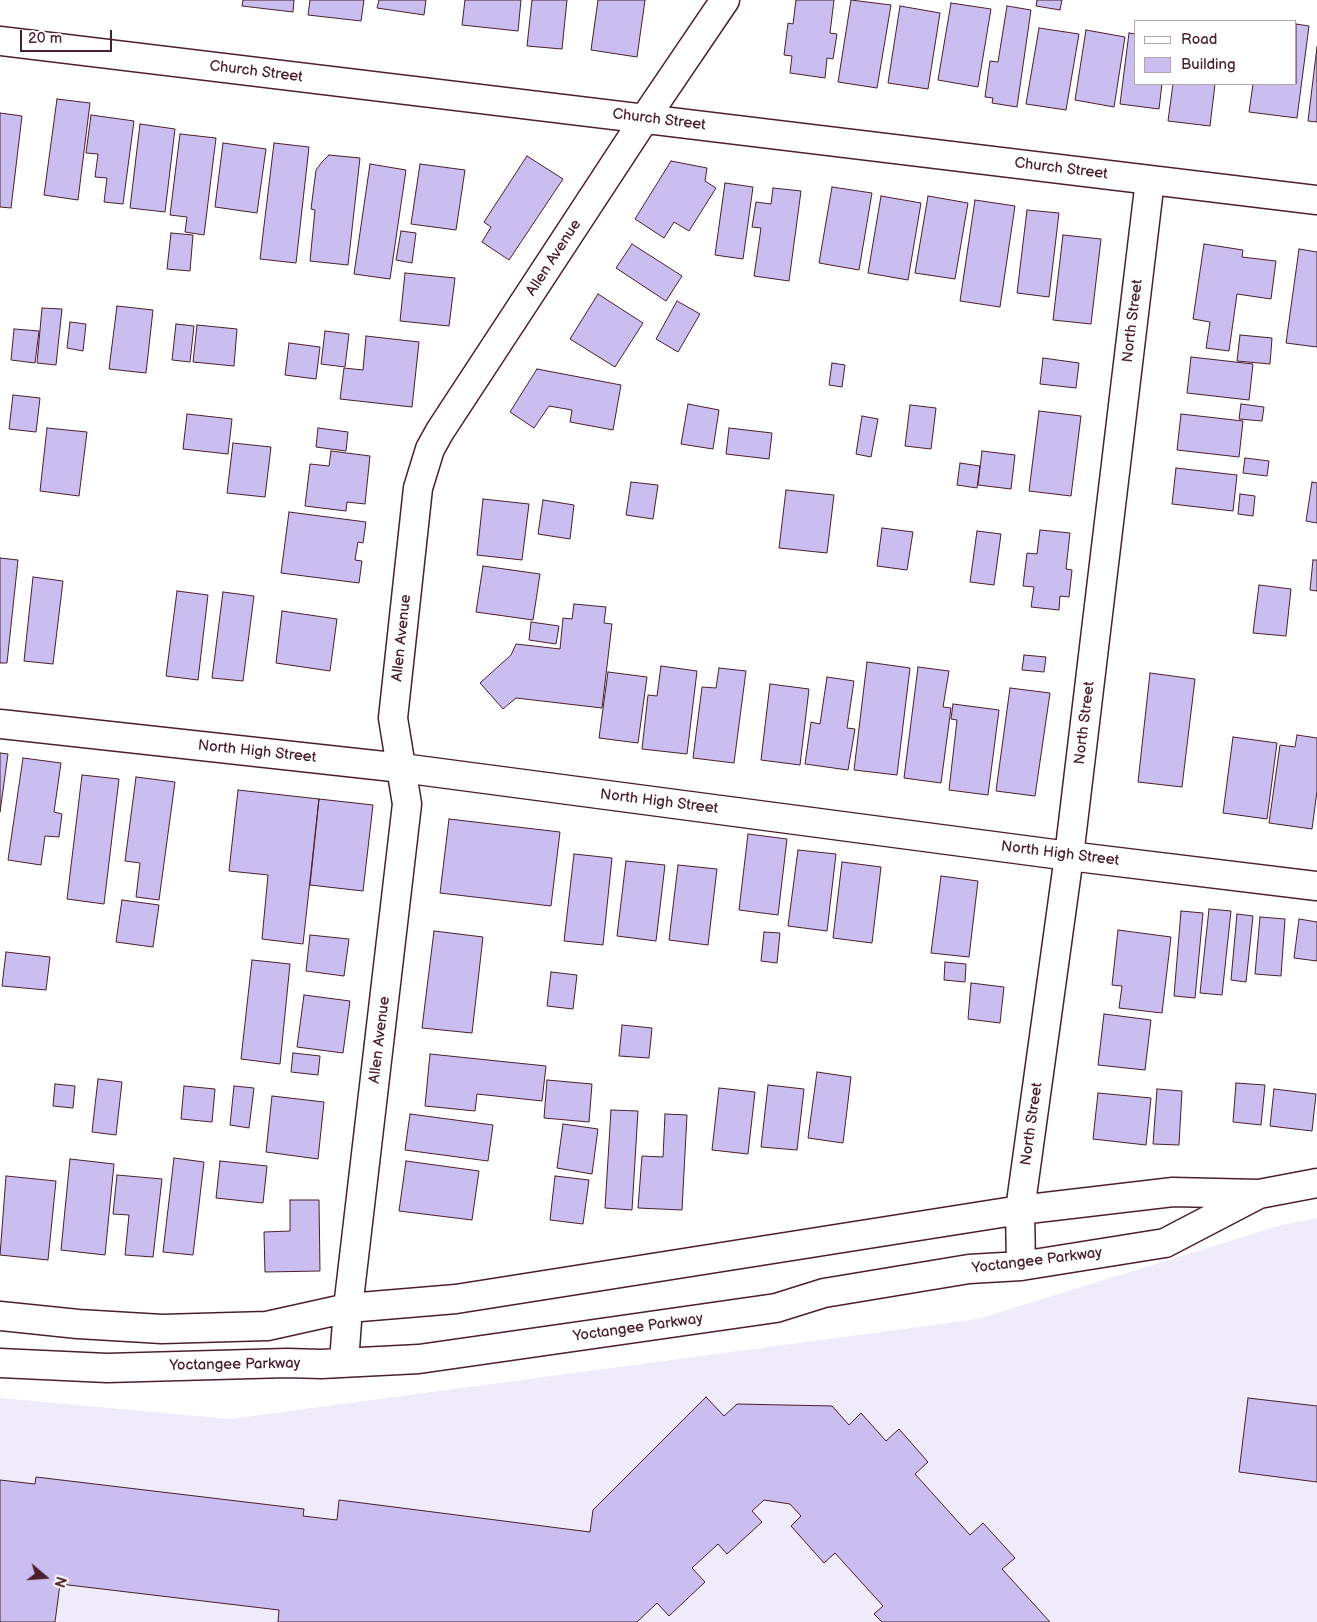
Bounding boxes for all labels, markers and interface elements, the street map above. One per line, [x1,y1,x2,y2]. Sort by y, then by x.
scale bar [22,20,115,52]
legend [1134,20,1297,85]
text: 20 m [28,29,62,48]
text: Road [1181,30,1217,49]
text: Building [1181,55,1236,74]
street label: Church Street [208,57,304,87]
street label: Church Street [611,105,707,135]
street label: Church Street [1013,154,1109,184]
street label: Allen Avenue [523,216,585,300]
street label: North Street [1119,278,1147,364]
street label: Allen Avenue [388,594,416,682]
street label: North Street [1071,680,1099,766]
street label: North High Street [197,737,317,767]
street label: North High Street [599,786,719,818]
street label: North High Street [1000,838,1120,870]
street label: Allen Avenue [366,995,394,1085]
street label: North Street [1017,1081,1047,1167]
street label: Yoctangee Parkway [971,1244,1103,1278]
street label: Yoctangee Parkway [572,1310,704,1346]
street label: Yoctangee Parkway [169,1355,301,1375]
north arrow [20,1552,70,1602]
text: N [50,1574,69,1589]

